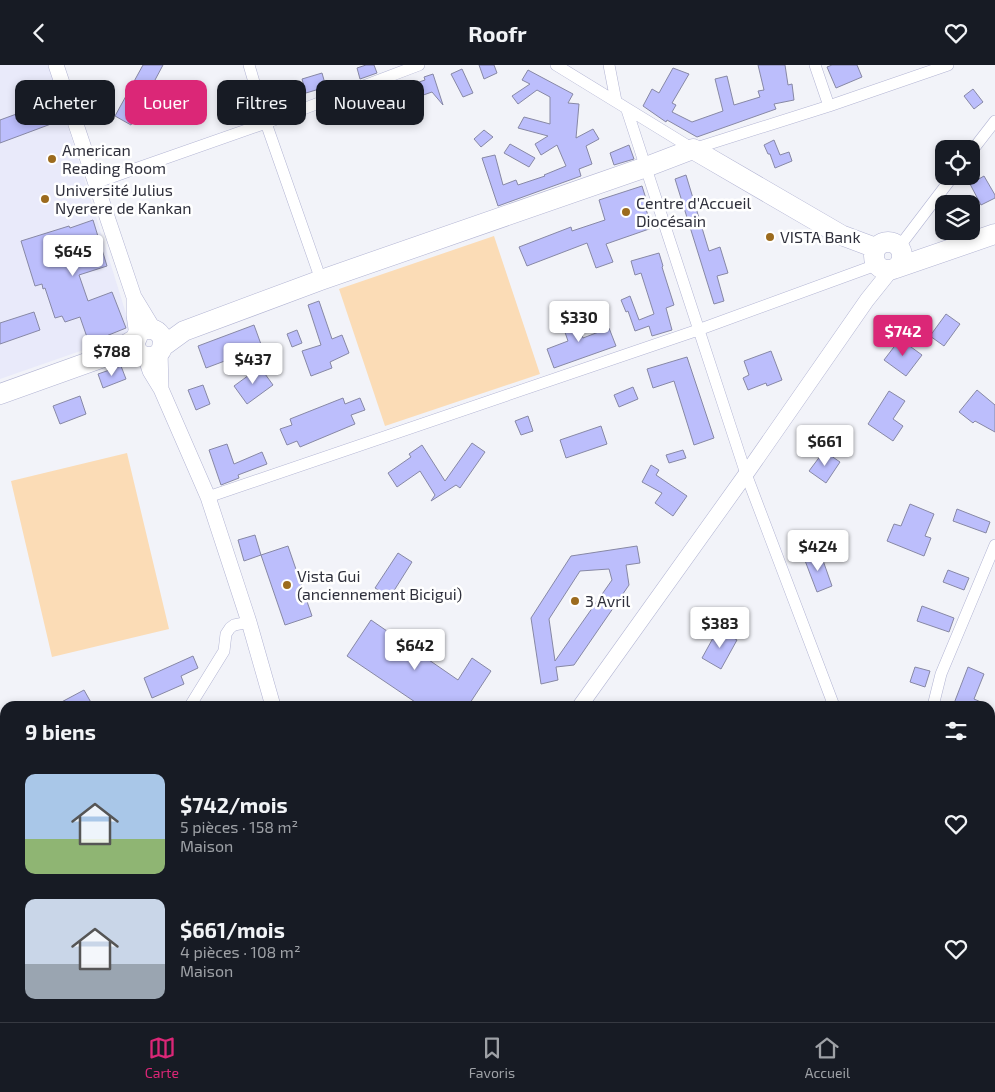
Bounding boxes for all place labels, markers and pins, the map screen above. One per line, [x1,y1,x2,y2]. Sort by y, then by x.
place label: American Reading Room [62,140,166,177]
marker: American Reading Room [46,153,58,165]
place label: Université Julius Nyerere de Kankan [55,180,192,217]
marker: Université Julius Nyerere de Kankan [39,193,51,205]
place label: Centre d'Accueil Diocésain [636,193,752,230]
marker: Centre d'Accueil Diocésain [620,206,632,218]
place label: VISTA Bank [780,227,861,246]
marker: VISTA Bank [764,231,776,243]
pin: $645 [43,235,103,277]
pin: $330 [549,301,609,343]
pin: $742 [873,315,933,357]
pin: $788 [82,335,142,377]
pin: $437 [223,343,283,385]
pin: $661 [795,425,855,467]
pin: $424 [788,529,848,572]
place label: Vista Gui (anciennement Bicigui) [297,566,462,603]
marker: Vista Gui (anciennement Bicigui) [281,579,293,591]
place label: 3 Avril [585,591,631,610]
marker: 3 Avril [569,595,581,607]
pin: $383 [690,607,750,649]
pin: $642 [385,629,445,671]

